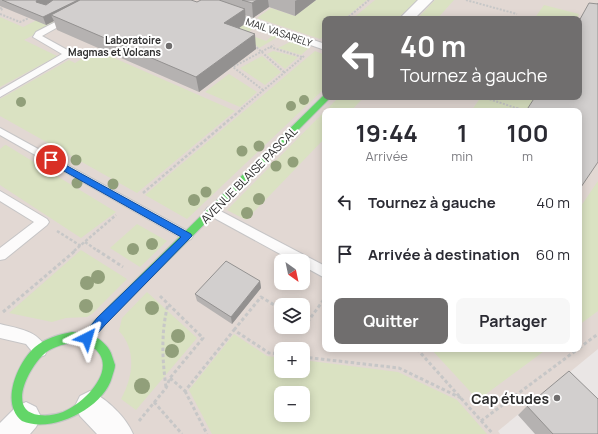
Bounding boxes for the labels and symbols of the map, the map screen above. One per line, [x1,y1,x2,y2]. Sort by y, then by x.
street label: MAIL VASARELY [244,14,314,50]
place label: Laboratoire Magmas et Volcans [68,33,162,59]
marker: Laboratoire Magmas et Volcans [164,41,174,51]
street label: AVENUE BLAISE PASCAL [197,123,301,227]
pin [34,143,68,177]
north arrow [274,254,310,290]
position arrow [66,317,108,359]
place label: Cap études [471,389,549,408]
marker: Cap études [552,393,562,403]

